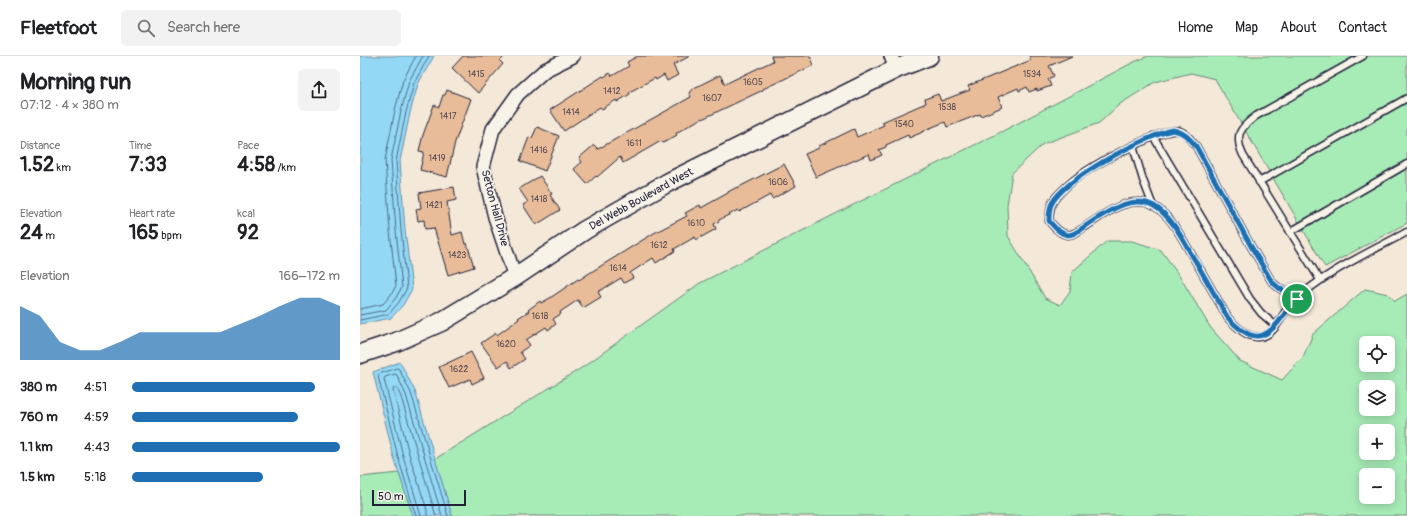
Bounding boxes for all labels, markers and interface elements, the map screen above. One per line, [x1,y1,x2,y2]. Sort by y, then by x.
search box [121,10,401,46]
text: Fleetfoot [20,16,97,40]
icon: search [135,17,157,39]
text: Search here [167,18,240,37]
text: Home [1178,19,1213,36]
text: Map [1235,19,1258,36]
text: About [1280,19,1316,36]
text: Contact [1338,19,1387,36]
text: Morning run [20,68,131,96]
button: share [298,69,340,111]
house number: 1415 [467,69,485,80]
house number: 1534 [1023,69,1042,80]
house number: 1605 [743,77,763,88]
house number: 1412 [603,86,621,97]
house number: 1607 [702,93,722,104]
text: 07:12 · 4 × 380 m [20,97,119,113]
house number: 1538 [938,102,956,113]
house number: 1414 [562,107,581,118]
house number: 1417 [439,111,457,122]
house number: 1540 [894,119,914,130]
house number: 1611 [626,138,642,149]
text: Distance [20,139,60,152]
text: Time [129,139,152,152]
text: Pace [237,139,259,152]
house number: 1416 [530,145,548,156]
text: 1.52 [20,152,54,177]
text: 7:33 [129,152,167,177]
text: 4:58 [237,152,275,177]
house number: 1419 [429,153,446,164]
text: km [54,161,71,174]
text: /km [275,161,296,174]
street label: Del Webb Boulevard West [587,165,696,233]
street label: Setton Hall Drive [479,168,512,248]
house number: 1606 [768,177,788,188]
house number: 1418 [531,194,548,205]
house number: 1421 [425,200,443,211]
text: Elevation [20,207,62,220]
text: Heart rate [129,207,175,220]
text: kcal [237,207,255,220]
house number: 1610 [687,218,705,229]
text: 24 [20,220,43,245]
text: 165 [129,220,159,245]
text: 92 [237,220,259,245]
text: m [43,229,55,242]
text: bpm [159,229,182,242]
house number: 1612 [650,240,668,251]
house number: 1423 [448,250,466,261]
house number: 1614 [609,263,628,274]
text: Elevation [20,268,70,284]
text: 166–172 m [279,268,340,284]
pin [1280,282,1314,316]
icon: arrive [1286,288,1308,310]
house number: 1618 [532,311,549,322]
map controls [1359,336,1395,504]
button: locate [1359,336,1395,372]
house number: 1620 [496,339,516,350]
house number: 1622 [450,364,468,375]
text: 380 m [20,379,57,395]
text: 4:51 [84,379,107,395]
button: layers [1359,380,1395,416]
text: 760 m [20,409,58,425]
text: 4:59 [84,409,109,425]
button: + [1359,424,1395,460]
text: 1.1 km [20,439,53,455]
text: 4:43 [84,439,110,455]
button: − [1359,468,1395,504]
text: 1.5 km [20,469,55,485]
text: 5:18 [84,469,106,485]
scale bar [372,488,466,507]
text: 50 m [378,490,404,503]

